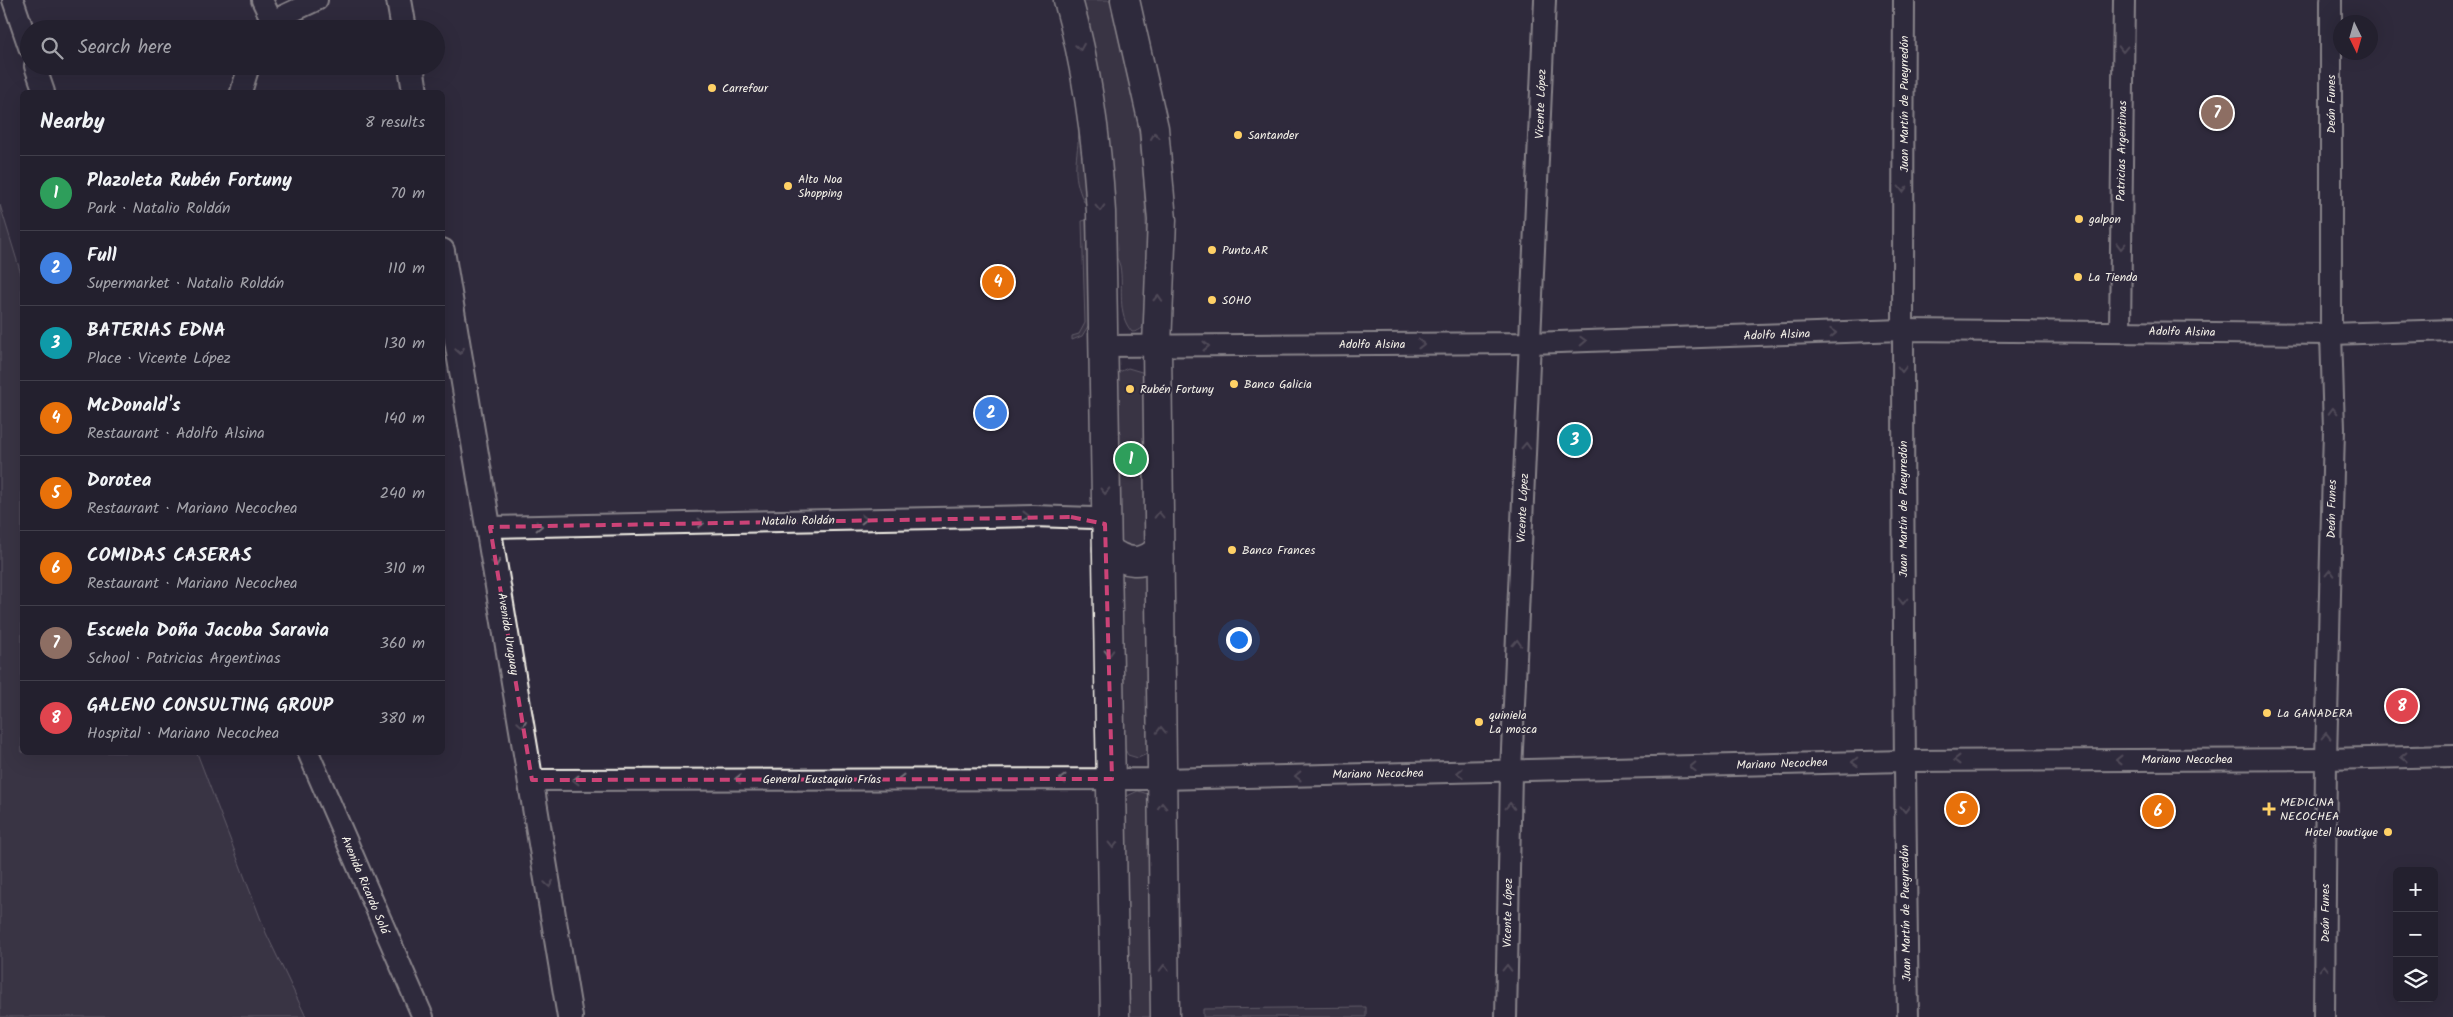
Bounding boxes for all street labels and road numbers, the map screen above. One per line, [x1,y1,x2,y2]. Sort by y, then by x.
street label: Juan Martín de Pueyrredón [1895,36,1914,172]
street label: Vicente López [1530,69,1552,139]
street label: Deán Funes [2322,75,2341,133]
street label: Patricias Argentinas [2112,100,2132,202]
street label: Adolfo Alsina [2149,322,2216,342]
street label: Adolfo Alsina [1743,324,1811,346]
street label: Adolfo Alsina [1339,335,1406,354]
street label: Juan Martín de Pueyrredón [1894,441,1913,577]
street label: Vicente López [1512,473,1534,543]
street label: Deán Funes [2322,479,2342,539]
street label: Natalio Roldán [761,511,835,531]
street label: Avenida Uruguay [492,591,524,677]
street label: Mariano Necochea [2141,750,2233,769]
street label: Mariano Necochea [1736,753,1828,775]
street label: Mariano Necochea [1332,764,1424,784]
street label: General Eustaquio Frías [763,770,881,789]
street label: Avenida Ricardo Solá [336,833,395,938]
street label: Juan Martín de Pueyrredón [1895,845,1917,981]
street label: Vicente López [1498,878,1518,948]
street label: Deán Funes [2316,884,2335,942]

